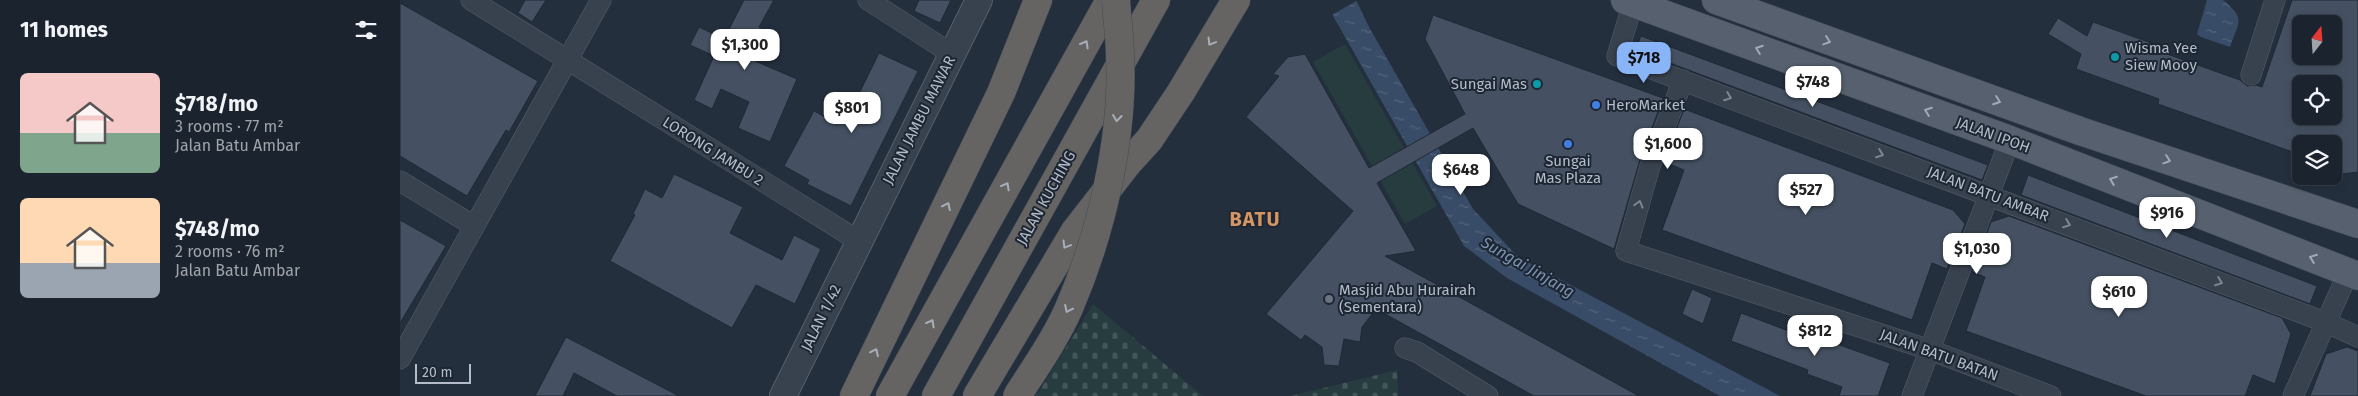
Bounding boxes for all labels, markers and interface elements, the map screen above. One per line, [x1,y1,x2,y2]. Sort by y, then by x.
north arrow [2292,15,2342,65]
map controls [2292,15,2342,185]
icon: filters [352,16,380,44]
text: 11 homes [20,17,108,43]
pin: $1,300 [704,28,786,71]
text: $1,300 [722,35,768,54]
one-way arrow [1823,35,1831,45]
one-way arrow [1207,36,1217,45]
place label: Wisma Yee Siew Mooy [2125,39,2197,74]
one-way arrow [1079,41,1089,50]
pin: $718 [1614,42,1674,84]
one-way arrow [1755,45,1763,55]
text: $718 [1628,48,1660,67]
marker: Wisma Yee Siew Mooy [2109,51,2121,63]
street label: JALAN JAMBU MAWAR [879,53,959,187]
pin: $748 [1783,66,1843,108]
text: $748 [1796,72,1830,91]
place label: Sungai Mas [1451,75,1527,93]
button: locate [2292,75,2342,125]
marker: Sungai Mas [1531,78,1543,90]
text: $718/mo [175,91,258,117]
one-way arrow [1723,91,1732,101]
pin: $801 [822,92,882,134]
icon: home [60,93,120,153]
one-way arrow [1992,95,2001,105]
place label: HeroMarket [1606,96,1686,114]
text: $801 [835,98,869,117]
marker: HeroMarket [1590,99,1602,111]
one-way arrow [1924,107,1932,117]
street label: LORONG JAMBU 2 [659,113,767,189]
street label: JALAN IPOH [1954,113,2032,157]
one-way arrow [1112,115,1123,123]
text: 3 rooms · 77 m² [175,117,284,136]
pin: $1,600 [1627,128,1709,170]
text: $1,600 [1644,134,1692,153]
button: layers [2292,135,2342,185]
text: Jalan Batu Ambar [175,136,300,155]
marker: Sungai Mas Plaza [1562,138,1574,150]
street label: JALAN KUCHING [1013,148,1079,248]
one-way arrow [1876,148,1884,158]
place label: Sungai Mas Plaza [1535,152,1601,187]
pin: $648 [1431,154,1491,196]
one-way arrow [2162,155,2171,165]
text: $648 [1443,160,1479,179]
street label: JALAN BATU AMBAR [1925,162,2051,226]
pin: $527 [1776,174,1836,216]
one-way arrow [2109,176,2117,186]
text: $527 [1790,180,1822,199]
one-way arrow [1000,183,1010,192]
pin: $916 [2137,196,2197,239]
one-way arrow [1634,200,1644,209]
one-way arrow [940,202,951,211]
text: $916 [2150,203,2184,222]
district label: BATU [1230,207,1280,231]
text: $748/mo [175,216,259,242]
icon: home [60,218,120,278]
one-way arrow [2062,218,2071,228]
water label: Sungai Jinjang [1477,232,1578,301]
pin: $1,030 [1936,232,2018,275]
text: $1,030 [1954,239,2000,258]
one-way arrow [1063,240,1073,249]
text: 2 rooms · 76 m² [175,242,285,261]
one-way arrow [2309,253,2318,264]
text: Jalan Batu Ambar [175,261,300,280]
pin: $610 [2089,276,2149,318]
one-way arrow [2214,276,2223,286]
place label: Masjid Abu Hurairah (Sementara) [1339,281,1476,316]
street label: JALAN 1/42 [797,282,845,354]
text: $610 [2102,282,2136,301]
marker: Masjid Abu Hurairah (Sementara) [1323,293,1335,305]
one-way arrow [1063,304,1074,313]
pin: $812 [1785,314,1845,357]
one-way arrow [924,319,934,328]
text: $812 [1798,321,1832,340]
street label: JALAN BATU BATAN [1877,325,2001,385]
one-way arrow [869,348,880,357]
scale bar [415,361,471,384]
text: 20 m [422,364,452,381]

